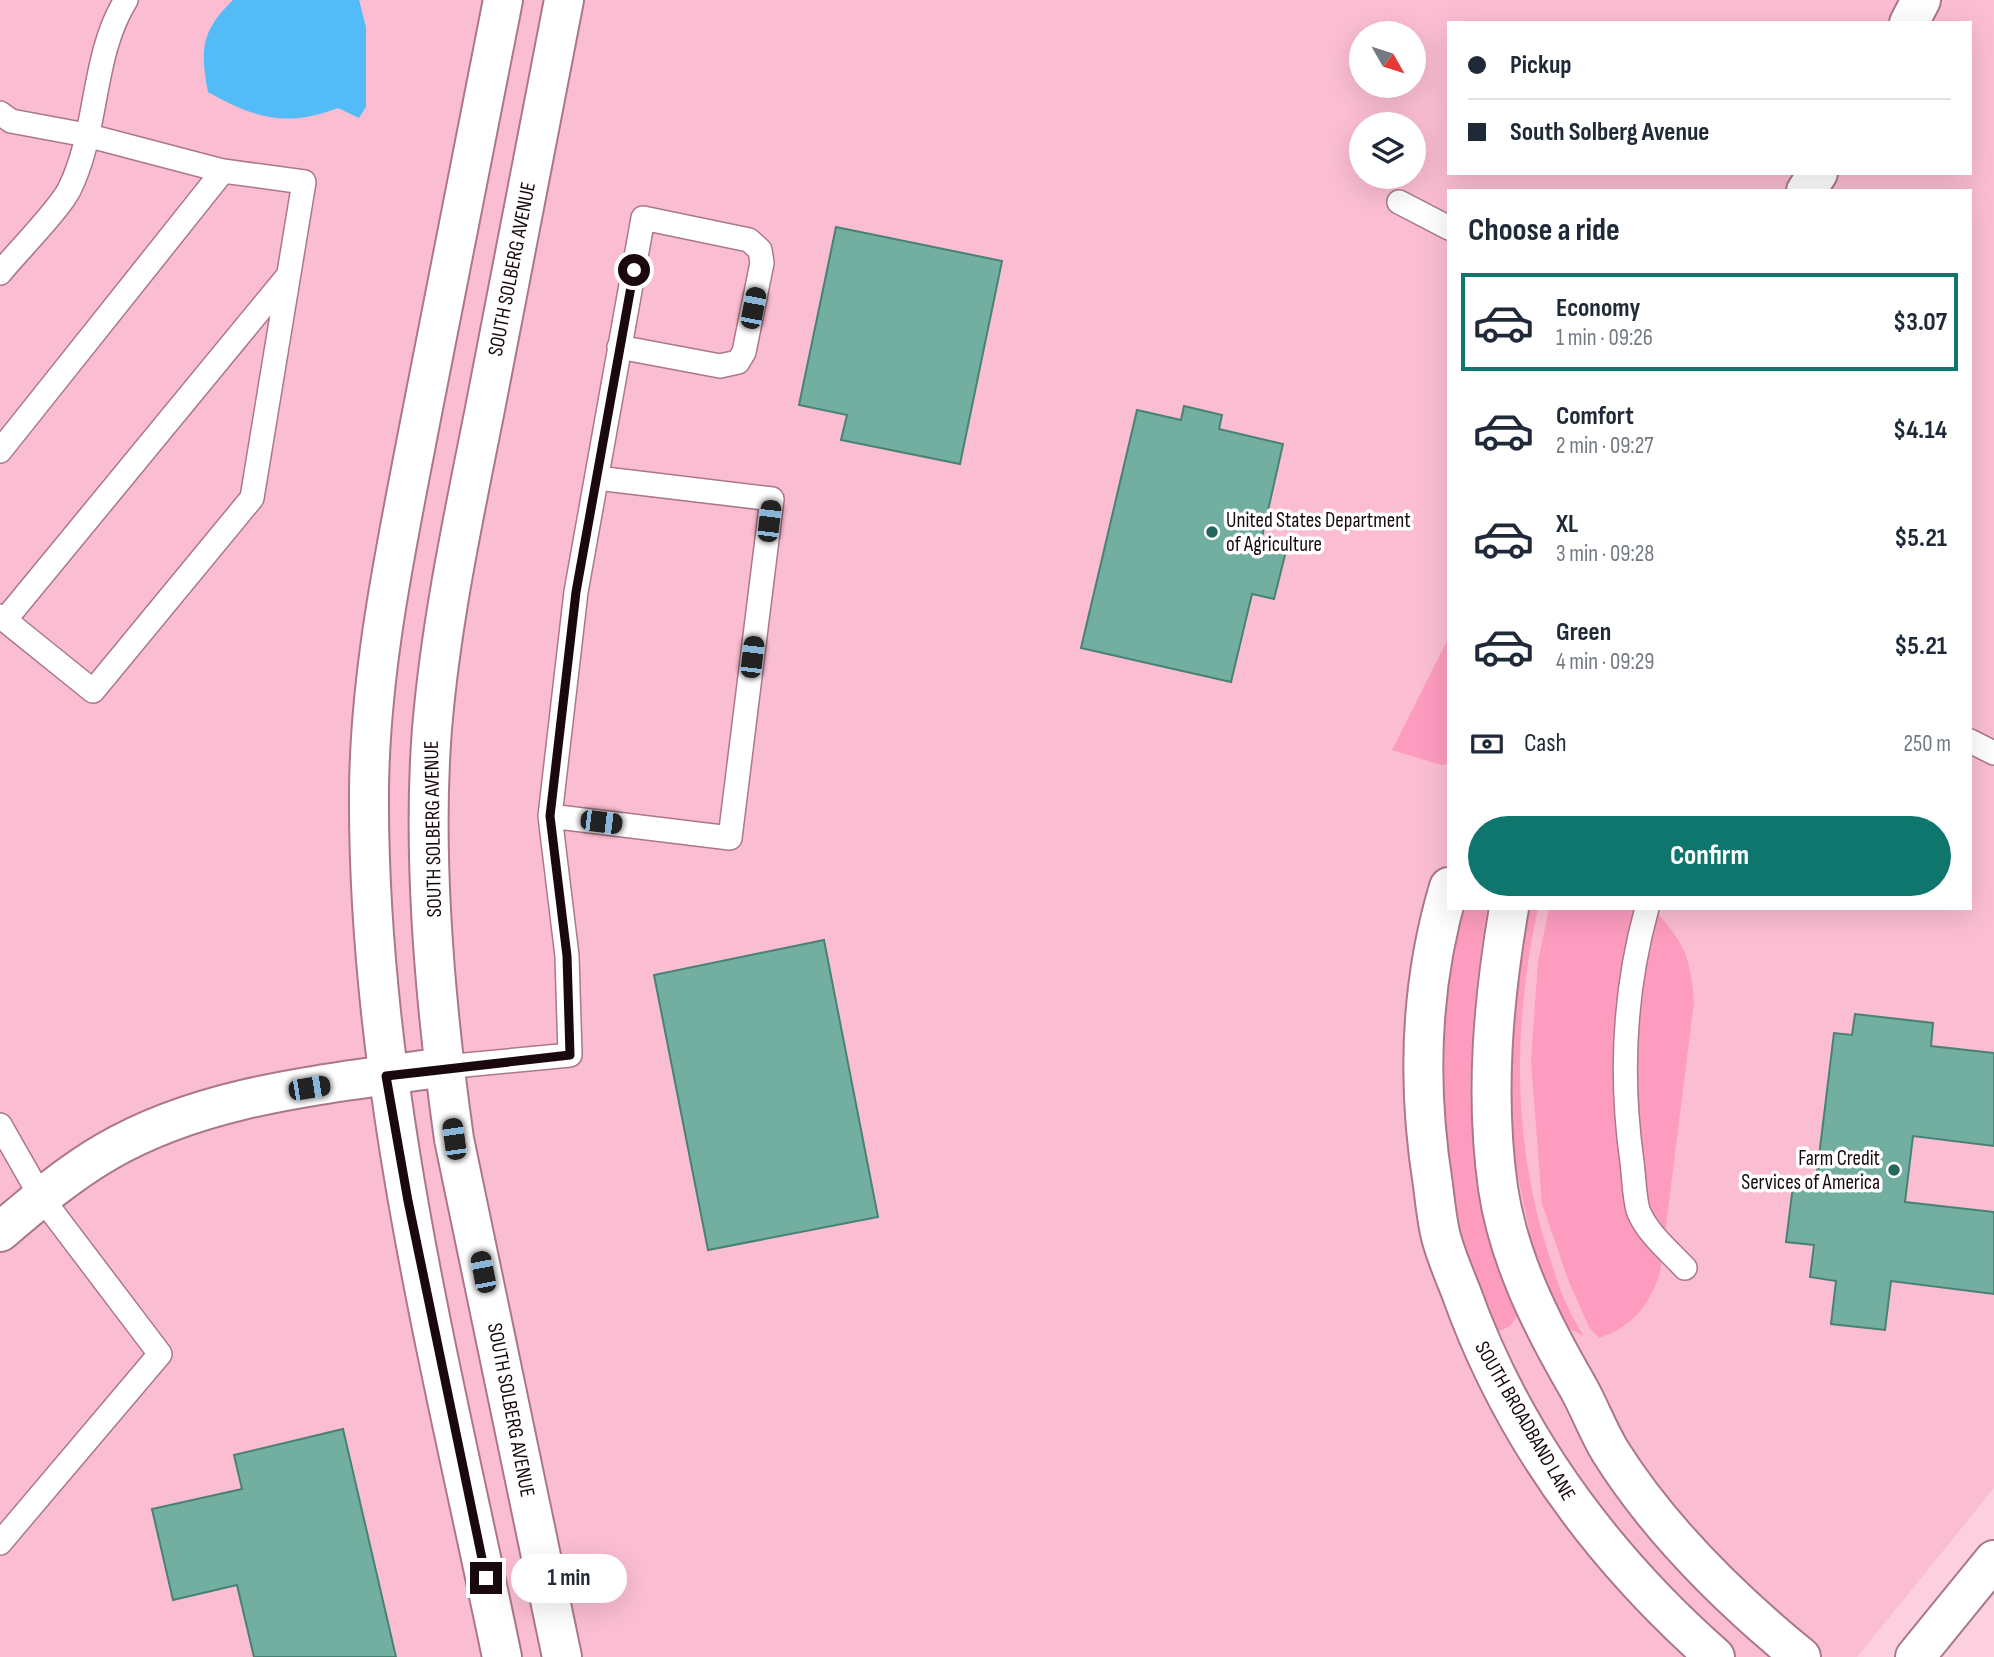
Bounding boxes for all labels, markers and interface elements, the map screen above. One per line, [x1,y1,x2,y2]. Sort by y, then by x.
north arrow [1349,21,1426,98]
map controls [1349,21,1426,189]
text: Pickup [1510,50,1572,81]
button: layers [1349,112,1426,189]
text: South Solberg Avenue [1510,117,1709,148]
street label: SOUTH SOLBERG AVENUE [483,180,541,358]
text: Choose a ride [1468,211,1620,250]
route start [618,254,650,286]
car [739,285,768,331]
icon: car [1472,291,1535,354]
text: Economy [1556,293,1640,324]
text: $3.07 [1893,307,1947,338]
text: 1 min · 09:26 [1556,324,1653,352]
icon: car [1472,399,1535,462]
text: Comfort [1556,401,1634,432]
text: $4.14 [1893,415,1947,446]
text: 2 min · 09:27 [1556,432,1653,460]
car [757,499,782,543]
icon: car [1472,507,1535,570]
place label: United States Department of Agriculture [1226,508,1411,557]
text: XL [1556,509,1578,540]
text: $5.21 [1894,523,1947,554]
marker: United States Department of Agriculture [1204,524,1220,540]
text: 3 min · 09:28 [1556,540,1654,568]
icon: car [1472,615,1535,678]
text: Green [1556,617,1611,648]
text: $5.21 [1894,631,1947,662]
car [740,635,765,679]
text: 4 min · 09:29 [1556,648,1655,676]
icon: cash [1468,725,1506,763]
text: Cash [1524,728,1567,759]
text: 250 m [1904,730,1951,758]
street label: SOUTH SOLBERG AVENUE [419,740,447,918]
car [579,809,624,835]
button: Confirm [1468,816,1951,896]
car [287,1074,332,1102]
car [441,1117,468,1161]
place label: Farm Credit Services of America [1741,1146,1880,1195]
marker: Farm Credit Services of America [1886,1162,1902,1178]
car [469,1249,498,1295]
street label: SOUTH SOLBERG AVENUE [482,1321,540,1499]
street label: SOUTH BROADBAND LANE [1469,1337,1581,1505]
callout: 1 min [510,1554,626,1602]
route end [470,1562,502,1594]
text: 1 min [548,1564,590,1592]

